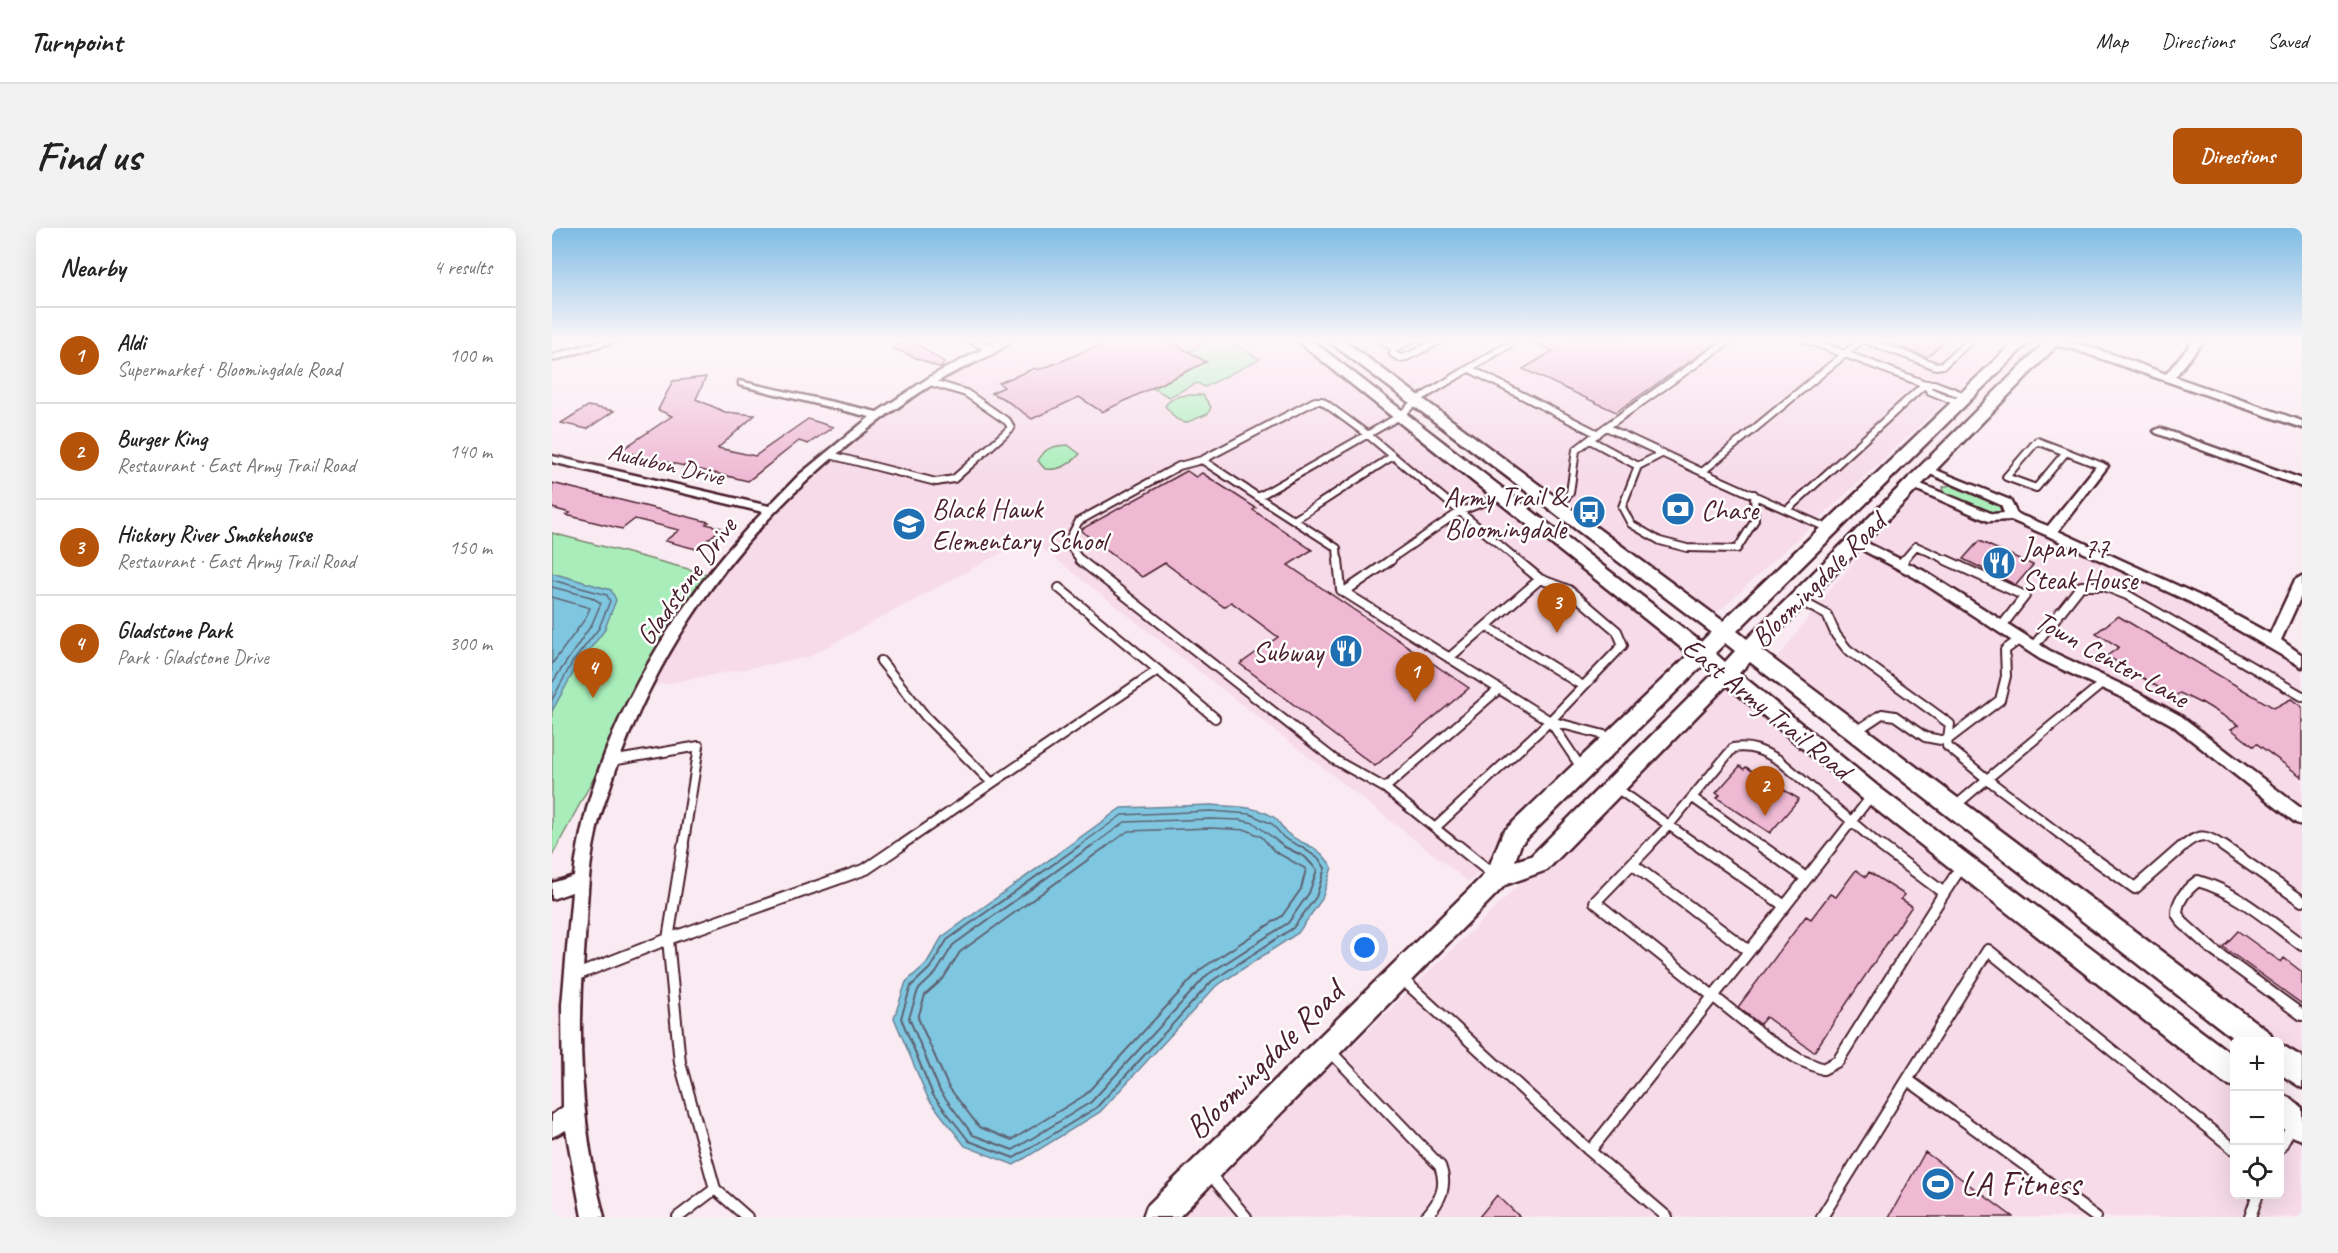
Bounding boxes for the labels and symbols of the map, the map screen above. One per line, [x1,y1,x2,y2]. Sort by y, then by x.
street label: Audubon Drive [605,436,729,492]
place label: Army Trail & Bloomingdale [1443,479,1569,546]
place label: Black Hawk Elementary School [932,491,1112,558]
bank icon: Chase [1660,491,1696,527]
place label: Chase [1701,492,1760,527]
bus stop icon: Army Trail & Bloomingdale [1571,494,1607,530]
street label: Bloomingdale Road [1743,503,1895,655]
school or university icon: Black Hawk Elementary School [891,506,927,542]
street label: Gladstone Drive [628,509,745,652]
place label: Japan 77 Steak House [2020,530,2139,597]
restaurant icon: Japan 77 Steak House [1981,545,2017,581]
pin: 3 [1538,584,1576,633]
street label: Town Center Lane [2029,602,2197,716]
street label: East Army Trail Road [1676,629,1861,789]
restaurant icon: Subway [1328,633,1364,669]
place label: Subway [1252,634,1325,669]
pin: 4 [574,648,612,698]
pin: 1 [1396,652,1434,702]
pin: 2 [1746,766,1784,816]
your location [1350,933,1379,962]
street label: Bloomingdale Road [1176,968,1356,1148]
place label: LA Fitness [1961,1163,2083,1205]
sports icon: LA Fitness [1920,1166,1956,1202]

